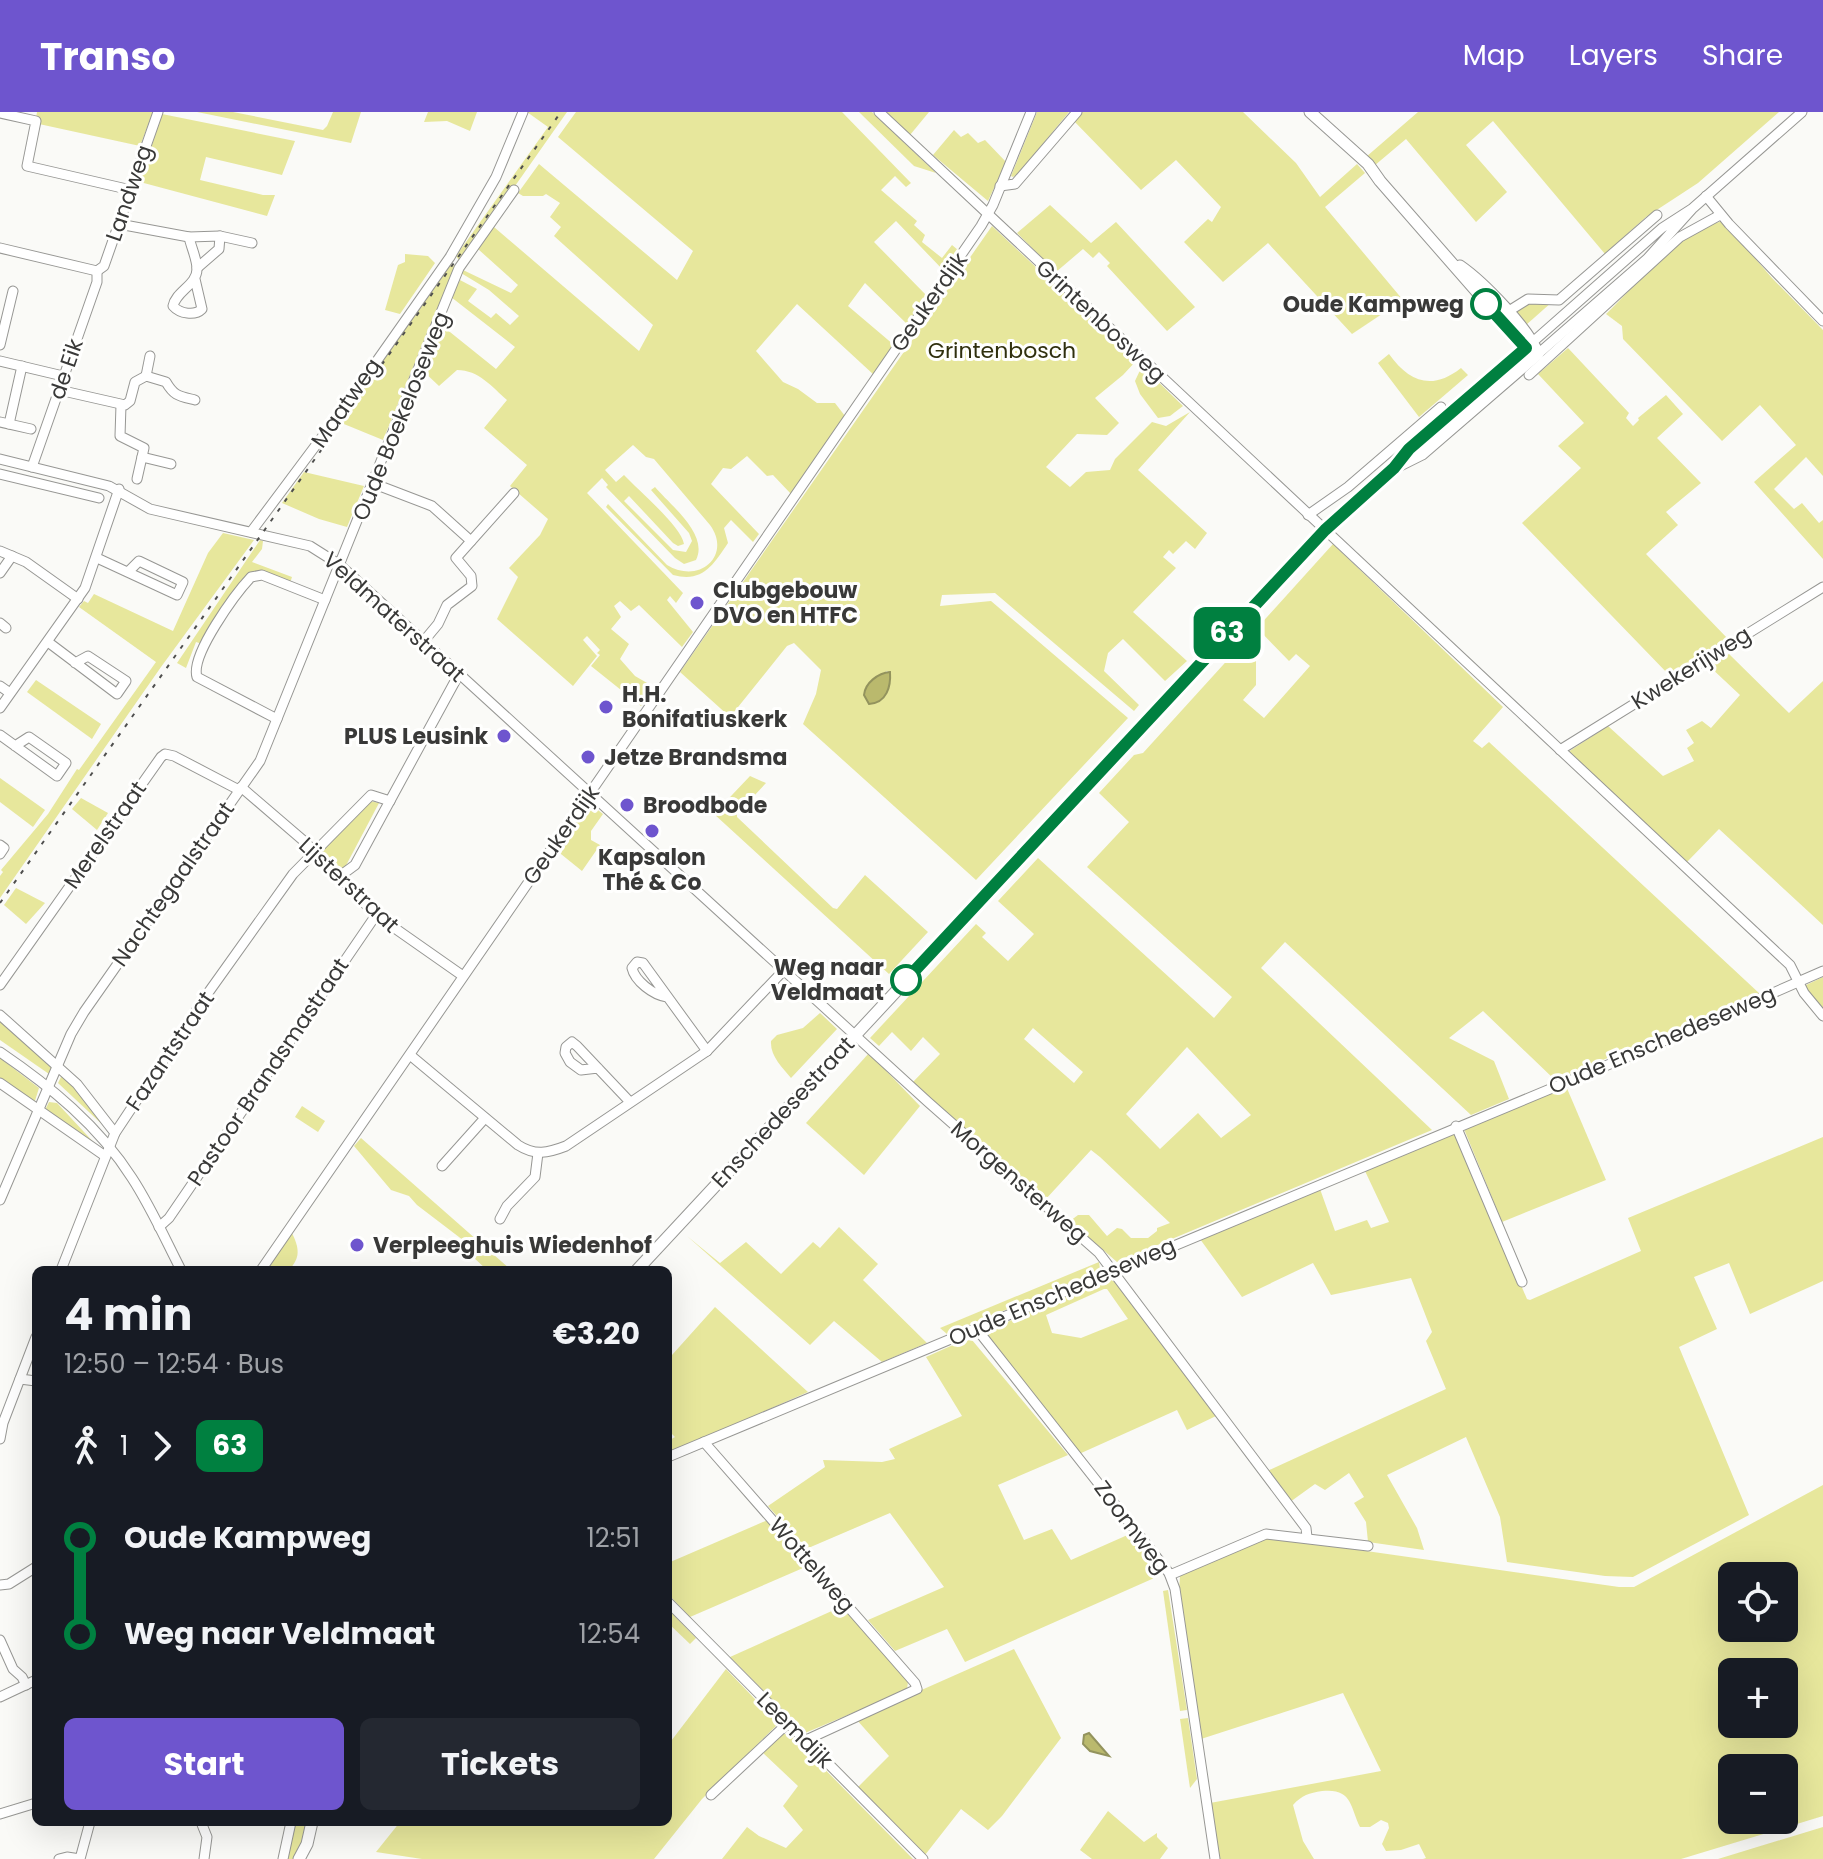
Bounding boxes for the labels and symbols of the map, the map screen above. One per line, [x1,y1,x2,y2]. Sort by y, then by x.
street label: Landweg [98,141,160,245]
street label: Geukerdijk [883,245,975,358]
street label: Grintenbosweg [1029,253,1173,389]
place label: Oude Kampweg [1283,289,1464,320]
marker: Oude Kampweg [1471,289,1501,319]
street label: Oude Boekeloseweg [345,307,457,525]
street label: de Eik [41,334,91,404]
park label: Grintenbosch [928,335,1076,366]
street label: Maatweg [304,352,388,454]
street label: Veldmaterstraat [316,545,472,689]
place label: Clubgebouw DVO en HTFC [713,575,858,631]
marker: Clubgebouw DVO en HTFC [688,594,706,612]
line badge: 63 [1191,607,1263,659]
street label: Kwekerijweg [1625,619,1757,717]
place label: H.H. Bonifatiuskerk [622,679,788,735]
marker: H.H. Bonifatiuskerk [597,698,615,716]
place label: PLUS Leusink [344,721,488,752]
marker: PLUS Leusink [495,727,513,745]
place label: Jetze Brandsma [604,742,787,773]
marker: Jetze Brandsma [579,748,597,766]
street label: Merelstraat [56,775,154,895]
street label: Geukerdijk [515,778,607,891]
place label: Broodbode [643,790,767,821]
street label: Nachtegaalstraat [104,795,242,973]
marker: Broodbode [618,796,636,814]
marker: Kapsalon Thé & Co [643,822,661,840]
street label: Lijsterstraat [292,830,406,940]
place label: Kapsalon Thé & Co [598,842,706,898]
street label: Pastoor Brandsmastraat [180,952,356,1192]
place label: Weg naar Veldmaat [771,952,884,1008]
marker: Weg naar Veldmaat [891,965,921,995]
street label: Oude Enschedeseweg [1544,978,1780,1102]
street label: Fazantstraat [118,985,222,1117]
street label: Enschedesestraat [704,1029,862,1195]
street label: Morgensterweg [944,1114,1094,1250]
place label: Verpleeghuis Wiedenhof [373,1230,652,1261]
street label: Oude Enschedeseweg [944,1230,1180,1354]
marker: Verpleeghuis Wiedenhof [348,1236,366,1254]
street label: Zoomweg [1087,1474,1177,1580]
street label: Wottelweg [762,1511,862,1619]
street label: Leemdijk [750,1685,841,1776]

